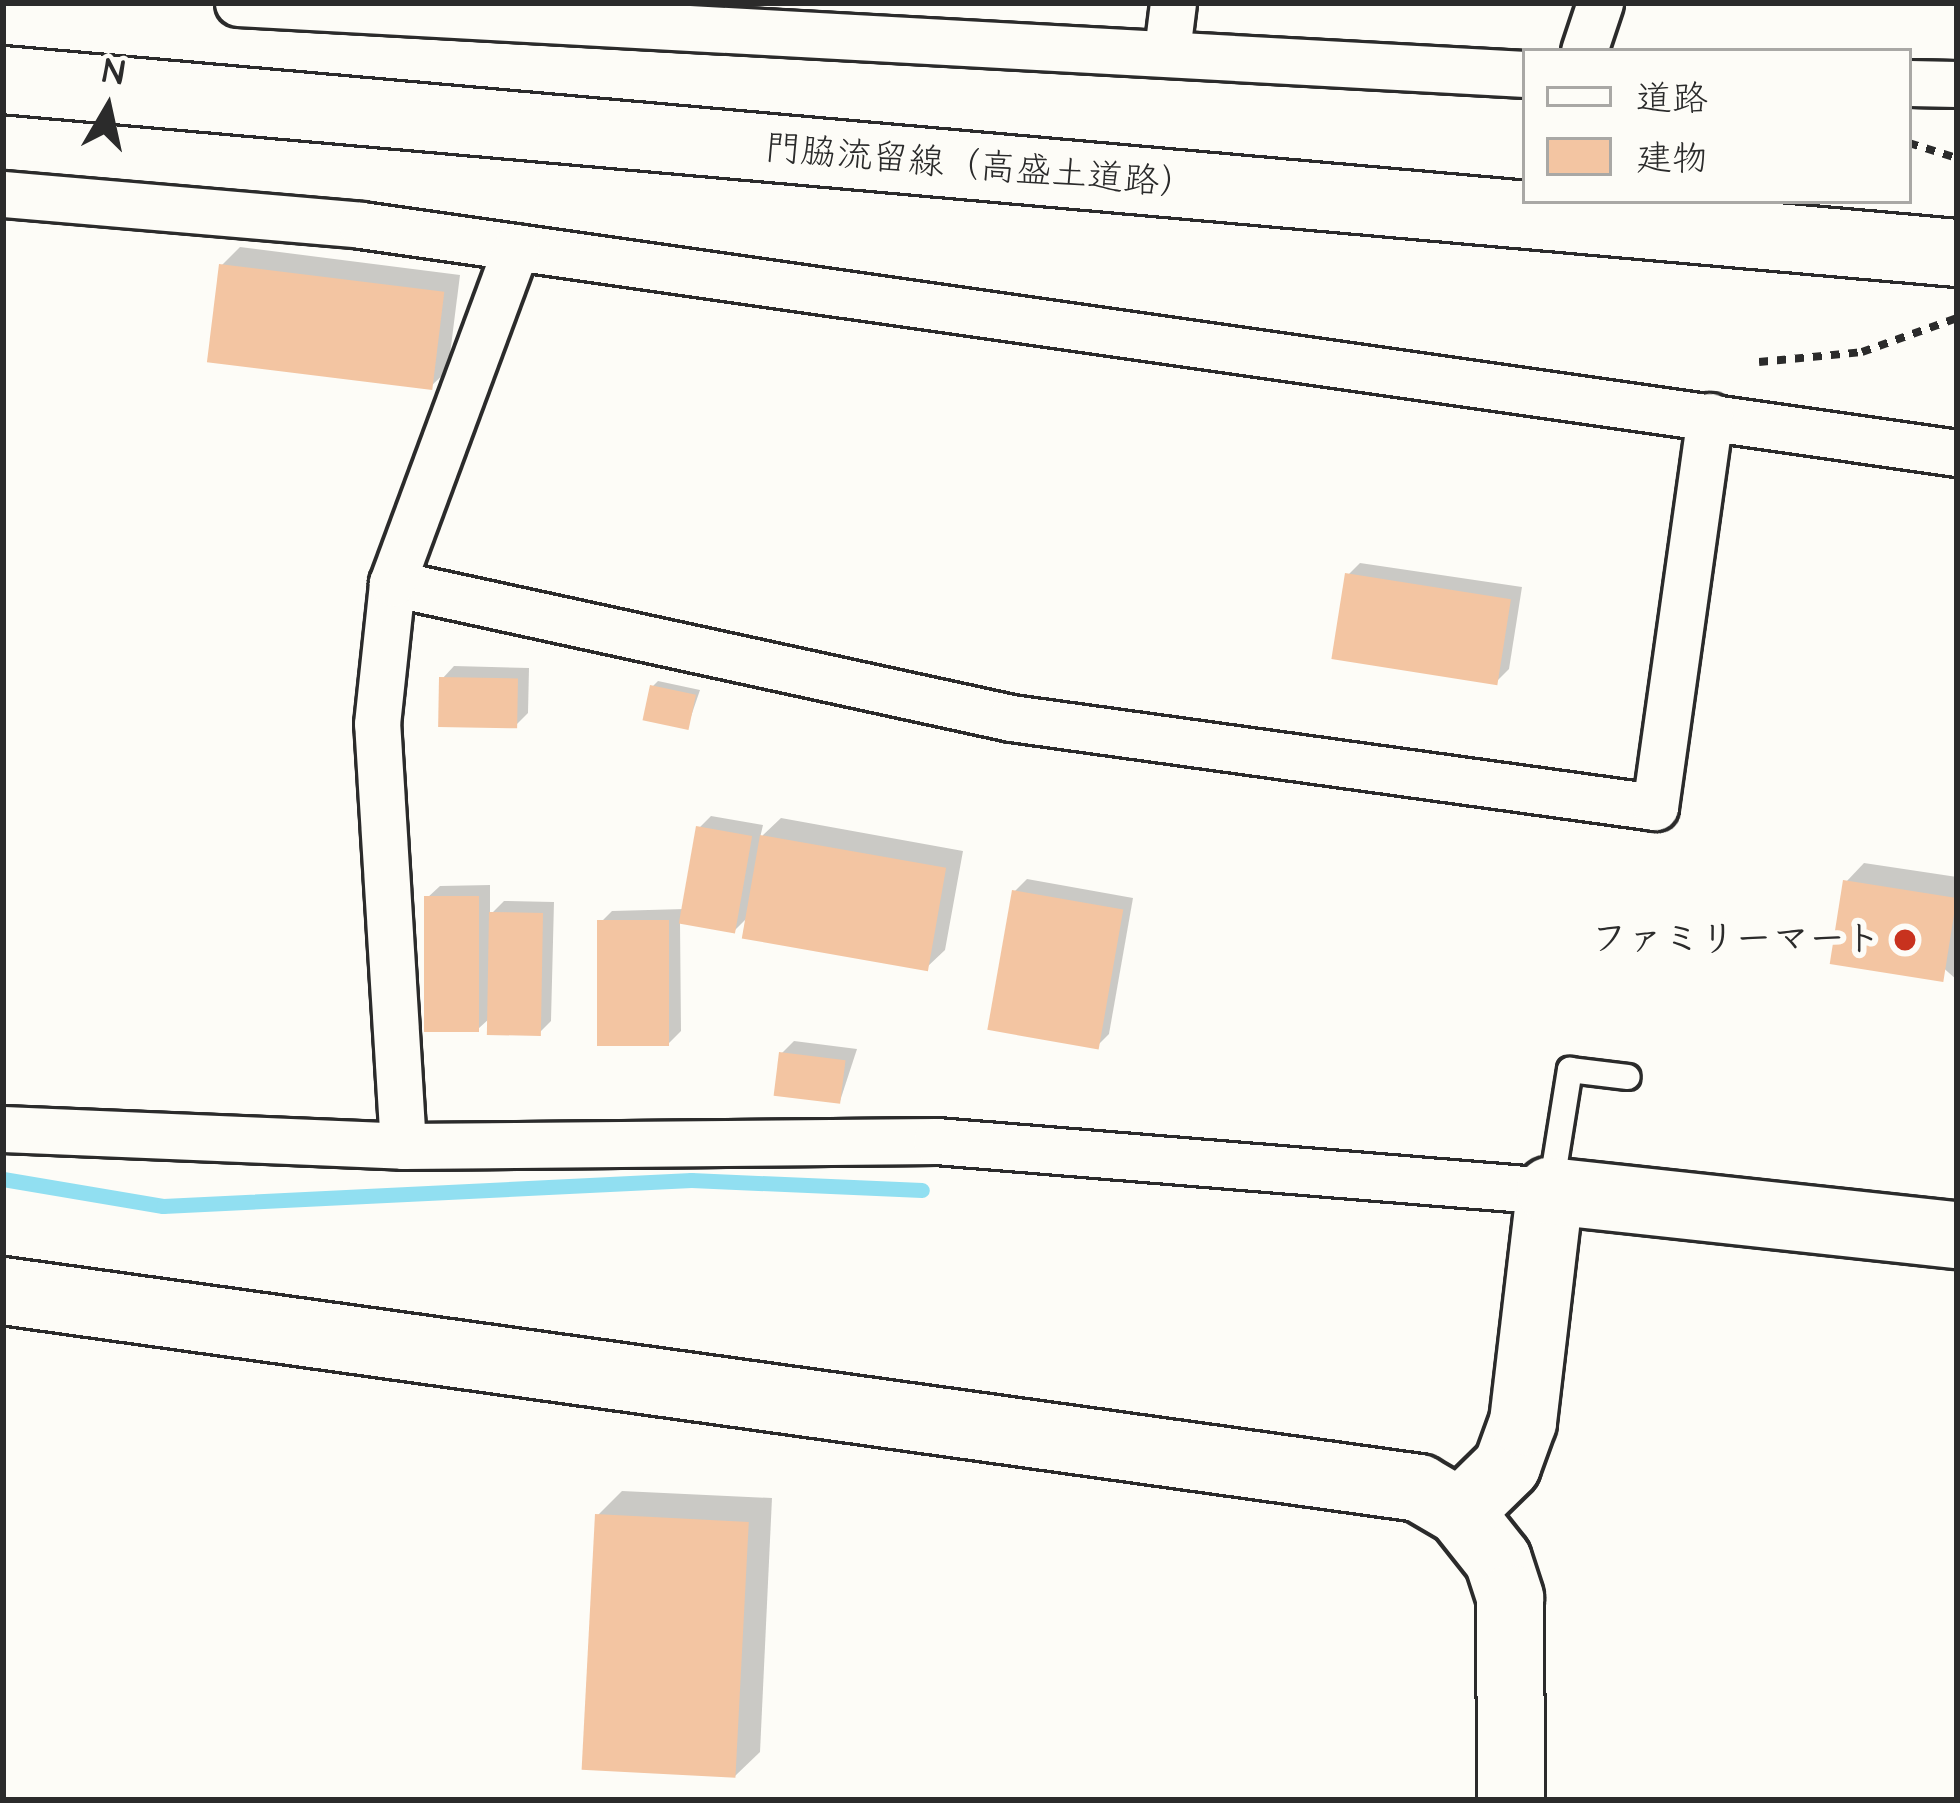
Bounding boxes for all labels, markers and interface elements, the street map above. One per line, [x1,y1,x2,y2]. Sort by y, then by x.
north arrow [48,48,168,168]
text: N [100,48,127,97]
legend [1522,48,1912,204]
text: 道路 [1636,74,1708,125]
street label: 門脇流留線（高盛土道路） [763,127,1197,207]
text: 建物 [1636,134,1708,185]
place label: ファミリーマート [1593,918,1881,962]
marker: ファミリーマート [1892,927,1918,953]

